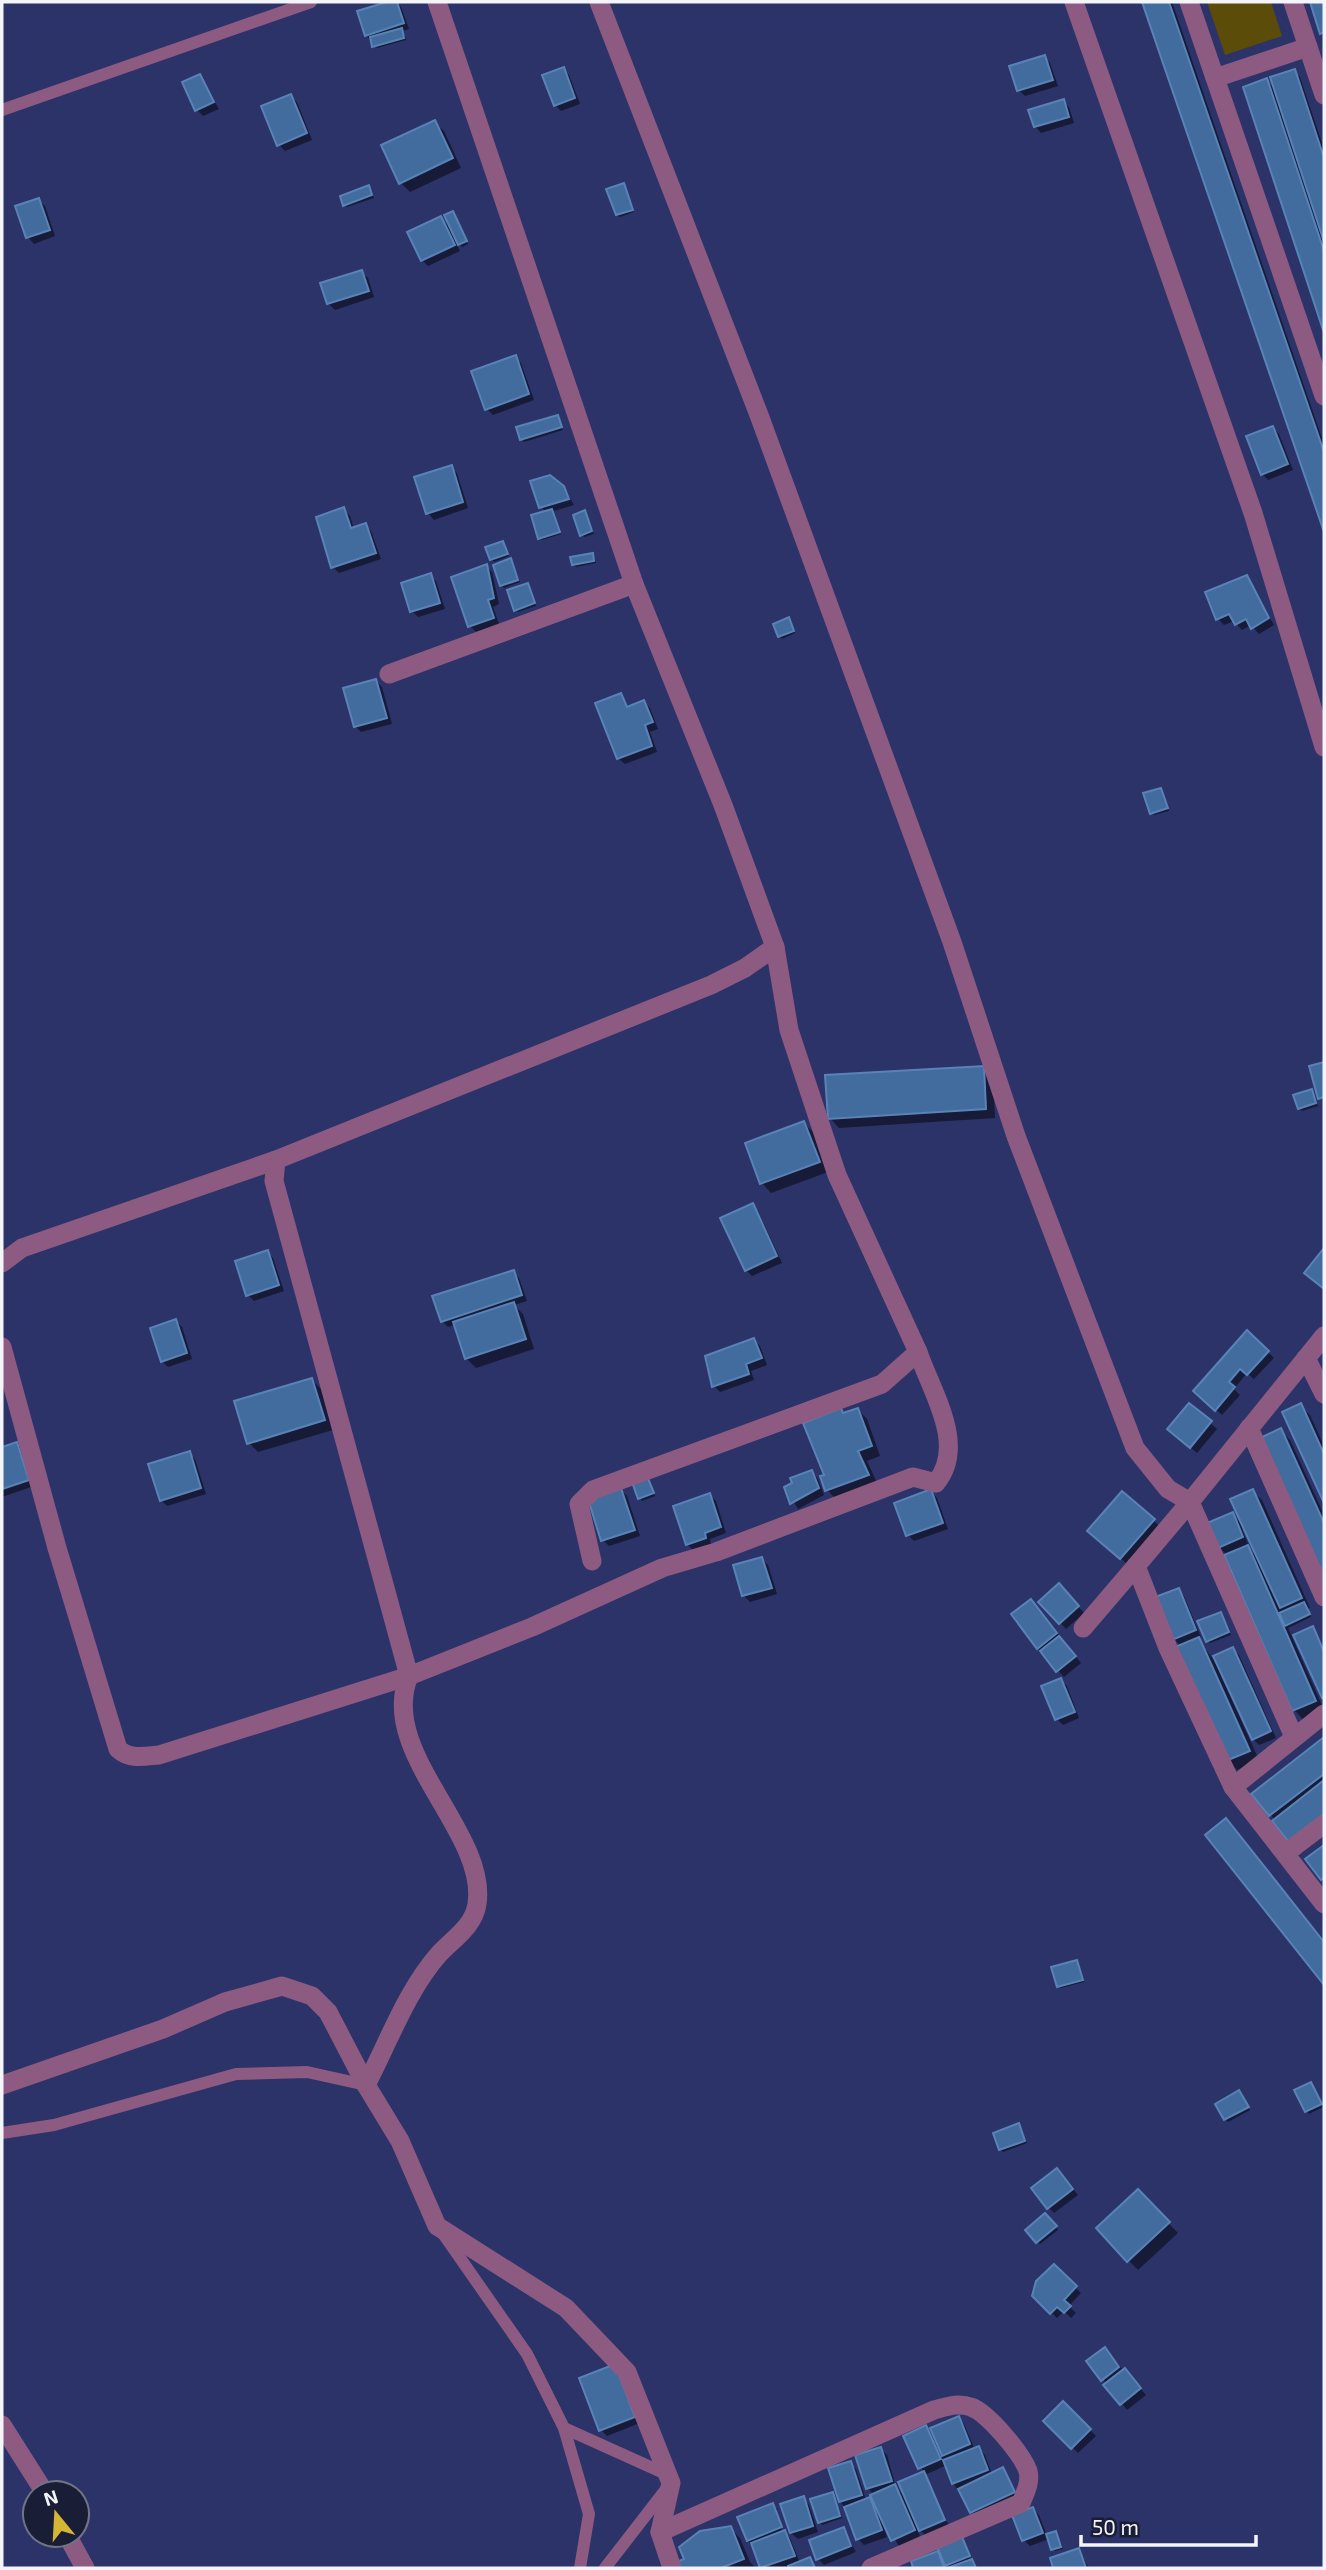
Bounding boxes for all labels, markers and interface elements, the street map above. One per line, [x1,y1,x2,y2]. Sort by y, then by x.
north arrow [21,2479,91,2549]
text: N [41,2484,61,2510]
scale bar [1081,2504,1256,2548]
text: 50 m [1092,2514,1139,2539]

